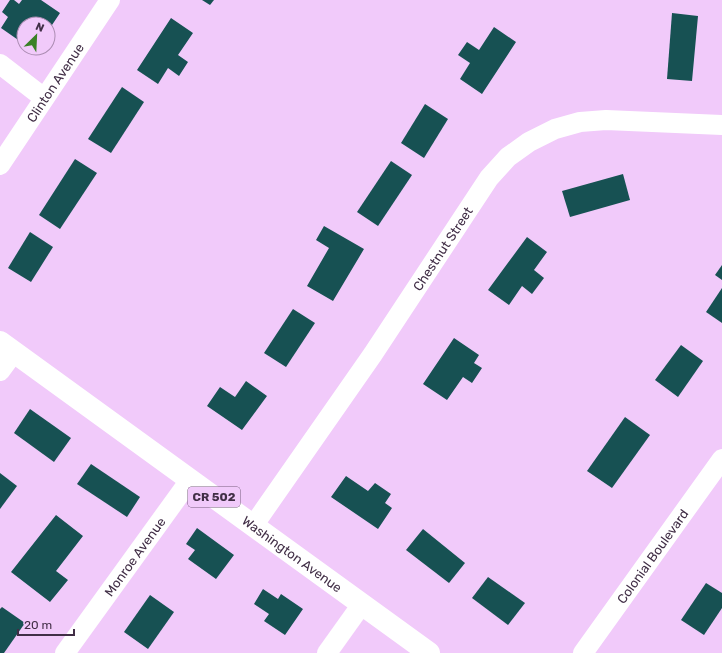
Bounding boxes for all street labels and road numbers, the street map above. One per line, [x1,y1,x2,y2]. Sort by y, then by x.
street label: Clinton Avenue [23,40,87,125]
street label: Chestnut Street [409,204,476,293]
road number: CR 502 [188,487,240,507]
street label: Colonial Boulevard [614,506,691,606]
street label: Washington Avenue [239,513,345,595]
street label: Monroe Avenue [101,514,168,599]

